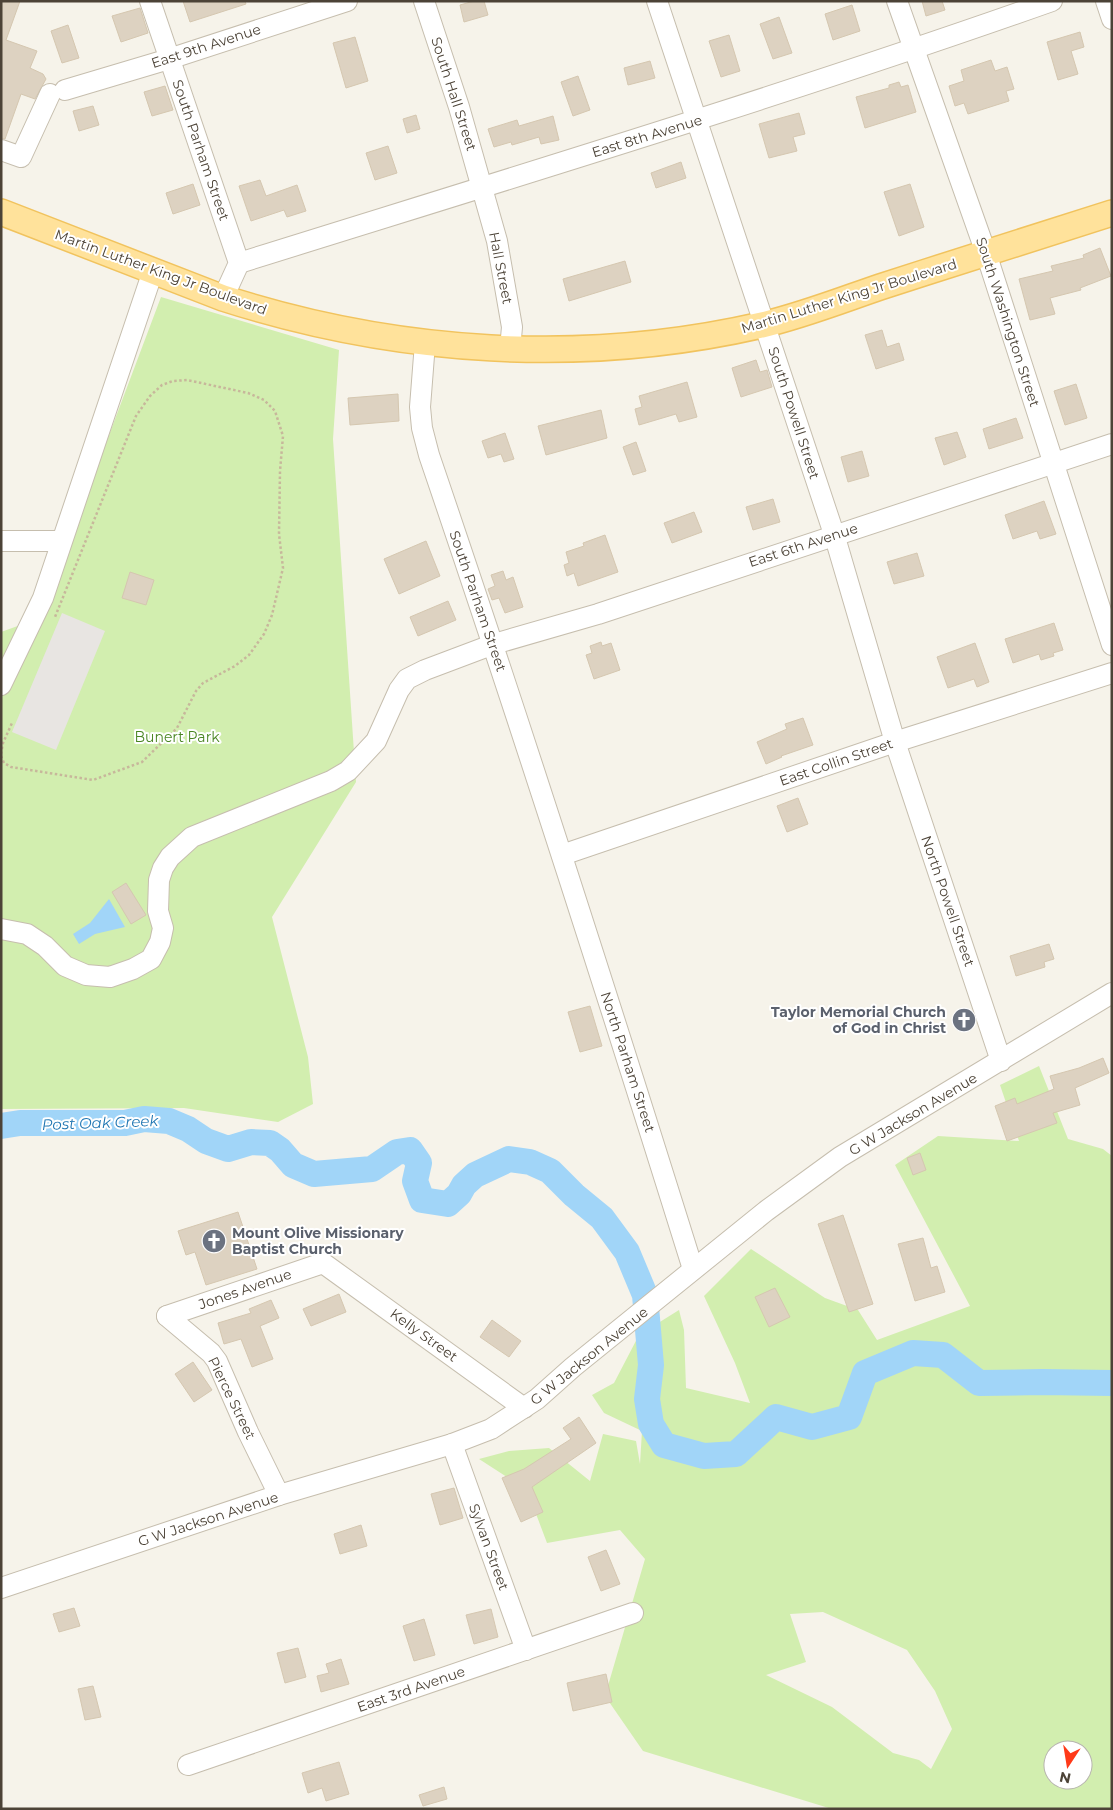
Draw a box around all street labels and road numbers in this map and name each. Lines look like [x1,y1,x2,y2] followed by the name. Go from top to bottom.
[149,20,263,72] street label: East 9th Avenue
[427,35,481,154] street label: South Hall Street
[168,77,234,223] street label: South Parham Street
[590,111,704,161] street label: East 8th Avenue
[52,225,270,319] street label: Martin Luther King Jr Boulevard
[485,230,517,306] street label: Hall Street
[972,235,1044,409] street label: South Washington Street
[739,255,959,337] street label: Martin Luther King Jr Boulevard
[764,345,824,482] street label: South Powell Street
[746,519,860,571] street label: East 6th Avenue
[445,528,511,674] street label: South Parham Street
[777,734,895,790] street label: East Collin Street
[917,833,979,969] street label: North Powell Street
[597,989,659,1135] street label: North Parham Street
[846,1069,980,1159] street label: G W Jackson Avenue
[195,1265,294,1314] street label: Jones Avenue
[526,1303,652,1409] street label: G W Jackson Avenue
[387,1304,462,1366] street label: Kelly Street
[204,1354,260,1443] street label: Pierce Street
[136,1488,280,1550] street label: G W Jackson Avenue
[465,1501,513,1593] street label: Sylvan Street
[355,1662,467,1716] street label: East 3rd Avenue

